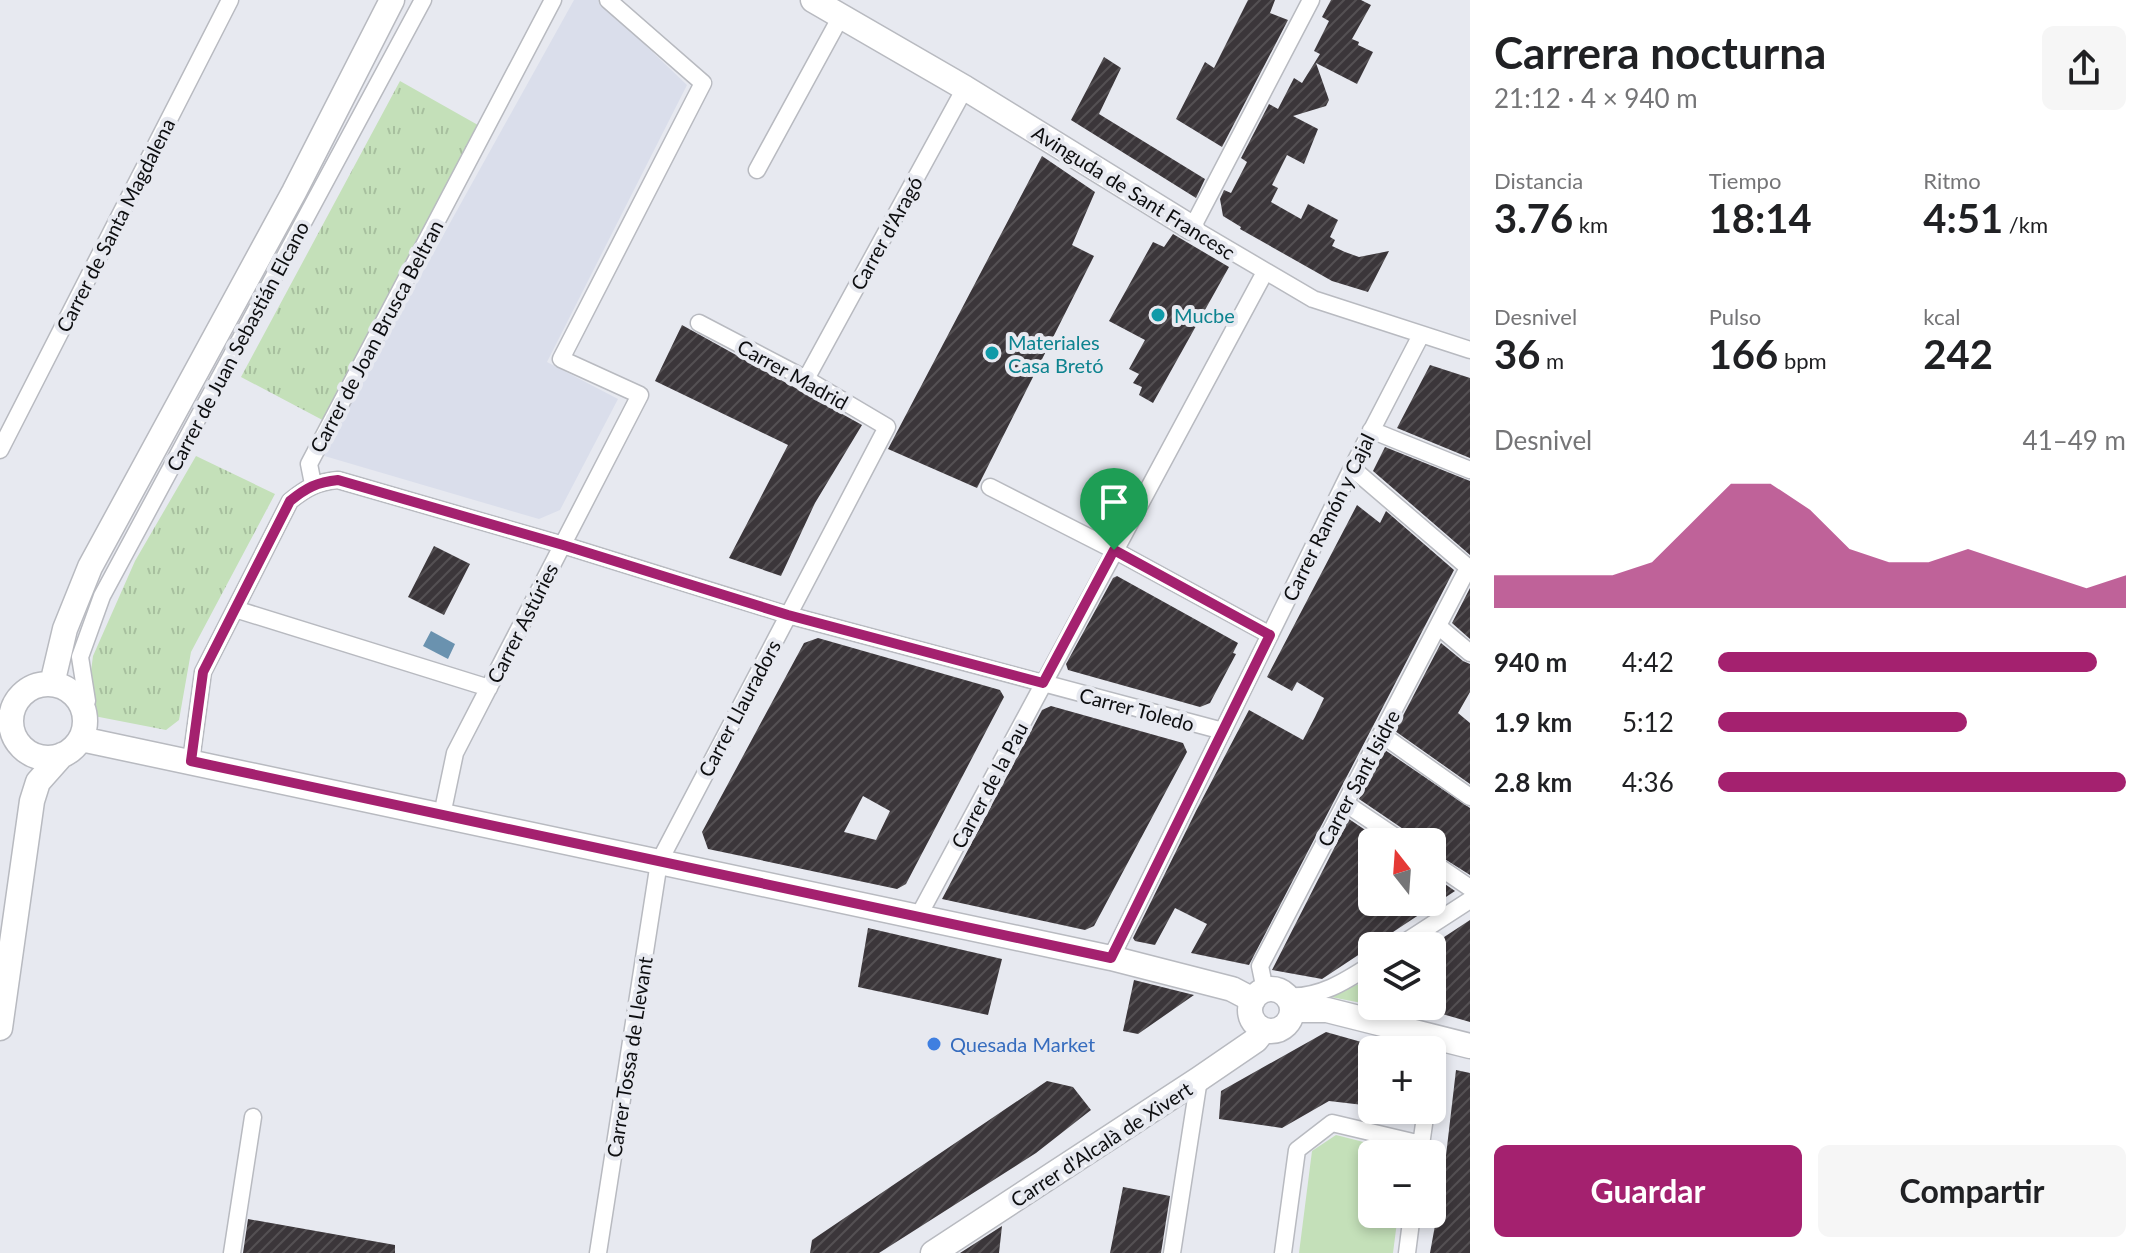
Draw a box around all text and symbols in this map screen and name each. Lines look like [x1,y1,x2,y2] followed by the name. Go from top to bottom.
[1494,26,1826,78] text: Carrera nocturna
[2042,26,2126,110] button: share
[1494,82,1698,114] text: 21:12 · 4 × 940 m
[51,114,179,336] street label: Carrer de Santa Magdalena
[1028,120,1240,265] street label: Avinguda de Sant Francesc
[1494,167,1583,194] text: Distancia
[1709,167,1781,194] text: Tiempo
[1923,167,1981,194] text: Ritmo
[845,172,927,294] street label: Carrer d'Aragó
[1494,194,1573,242] text: 3.76
[1709,194,1812,242] text: 18:14
[1923,194,2003,242] text: 4:51
[1573,211,1608,238] text: km
[2003,211,2048,238] text: /km
[304,216,448,456] street label: Carrer de Joan Brusca Beltran
[161,217,313,475] street label: Carrer de Juan Sebastián Elcano
[1174,303,1235,327] place label: Mucbe
[1494,303,1577,330] text: Desnivel
[1709,303,1761,330] text: Pulso
[1923,303,1961,330] text: kcal
[1149,306,1167,324] marker: Mucbe
[1008,330,1104,377] place label: Materiales Casa Bretó
[1494,330,1540,378] text: 36
[1709,330,1778,378] text: 166
[1923,330,1993,378] text: 242
[734,334,852,414] street label: Carrer Madrid
[983,344,1001,362] marker: Materiales Casa Bretó
[1540,347,1564,374] text: m
[1778,347,1827,374] text: bpm
[1494,424,1592,456] text: Desnivel
[2023,424,2126,456] text: 41–49 m
[1277,429,1379,605] street label: Carrer Ramón y Cajal
[1080,468,1148,550] pin
[1092,480,1136,524] icon: arrive
[482,559,562,687] street label: Carrer Astúries
[693,635,785,781] street label: Carrer Llauradors
[1494,646,1567,678] text: 940 m
[1622,646,1674,678] text: 4:42
[1077,682,1197,736] street label: Carrer Toledo
[1312,706,1404,850] street label: Carrer Sant Isidre
[1494,706,1572,738] text: 1.9 km
[1622,706,1674,738] text: 5:12
[946,718,1032,852] street label: Carrer de la Pau
[1494,766,1572,798] text: 2.8 km
[1622,766,1674,798] text: 4:36
[1358,828,1446,916] north arrow
[1358,828,1446,1228] map controls
[1358,932,1446,1020] button: layers
[601,955,657,1159] street label: Carrer Tossa de Llevant
[950,1032,1095,1056] place label: Quesada Market
[925,1035,943,1053] marker: Quesada Market
[1358,1036,1446,1124] button: +
[1006,1076,1196,1212] street label: Carrer d'Alcalà de Xivert
[1358,1140,1446,1228] button: −
[1494,1145,1802,1237] button: Guardar
[1818,1145,2126,1237] button: Compartir

